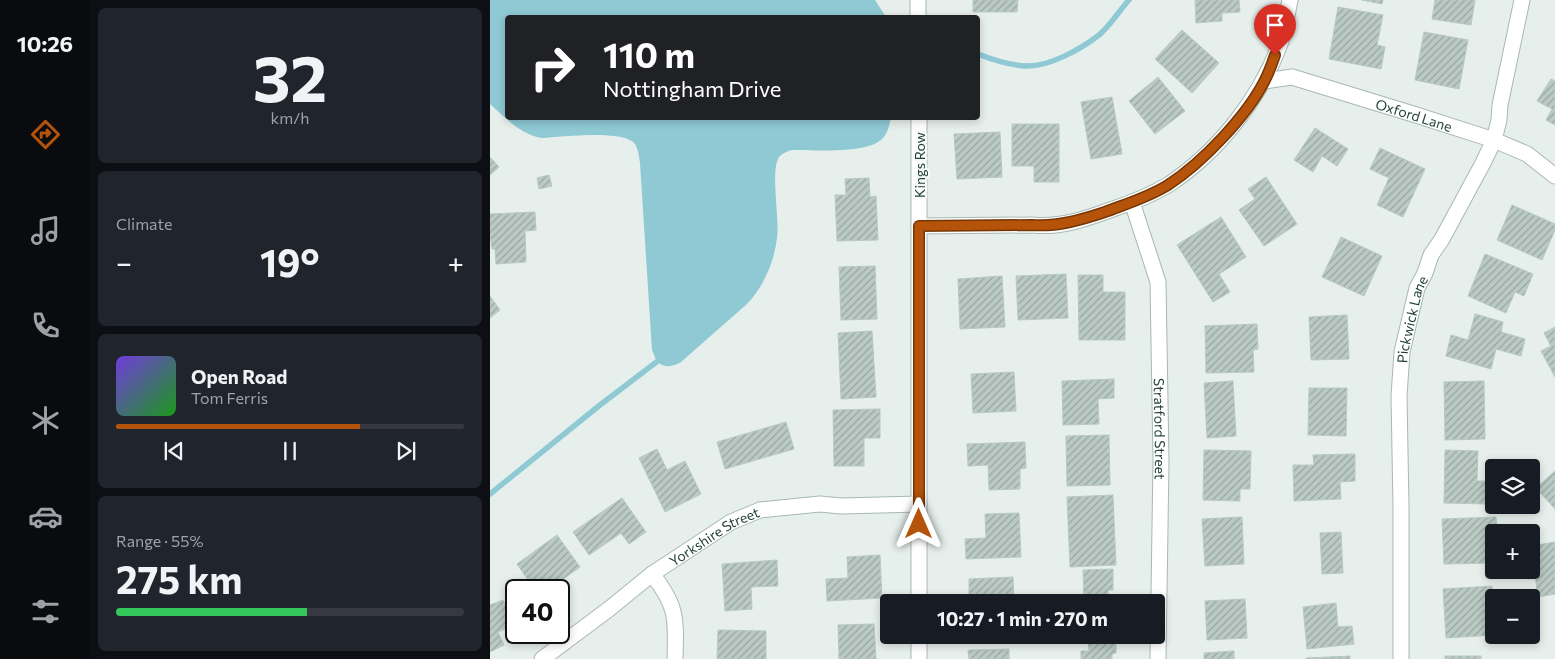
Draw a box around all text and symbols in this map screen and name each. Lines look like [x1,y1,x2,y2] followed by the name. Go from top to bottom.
[1254,4,1296,55] pin
[1261,11,1289,39] icon: arrive
[17,30,73,57] text: 10:26
[603,32,695,75] text: 110 m
[520,35,585,100] icon: right
[253,36,327,115] text: 32
[603,75,781,102] text: Nottingham Drive
[1374,95,1454,135] street label: Oxford Lane
[271,108,309,127] text: km/h
[28,117,63,152] icon: directions
[911,132,928,198] street label: Kings Row
[28,213,63,248] icon: music
[116,214,172,233] text: Climate
[260,238,320,285] text: 19°
[116,245,132,279] text: −
[448,245,464,279] text: +
[1393,273,1431,364] street label: Pickwick Lane
[28,308,63,343] icon: phone
[191,365,287,388] text: Open Road
[1151,378,1170,480] street label: Stratford Street
[191,388,268,407] text: Tom Ferris
[28,403,63,438] icon: climate
[160,437,188,465] icon: previous
[276,437,304,465] icon: pause
[392,437,420,465] icon: next
[1485,459,1540,644] map controls
[1485,459,1540,514] button: layers
[892,497,944,549] position arrow
[28,499,63,534] icon: car
[665,503,762,569] street label: Yorkshire Street
[1485,524,1540,579] button: +
[116,531,204,550] text: Range · 55%
[116,555,242,602] text: 275 km
[505,579,570,644] speed limit sign: 40
[1485,589,1540,644] button: −
[28,594,63,629] icon: filters
[937,607,1108,630] text: 10:27 · 1 min · 270 m

